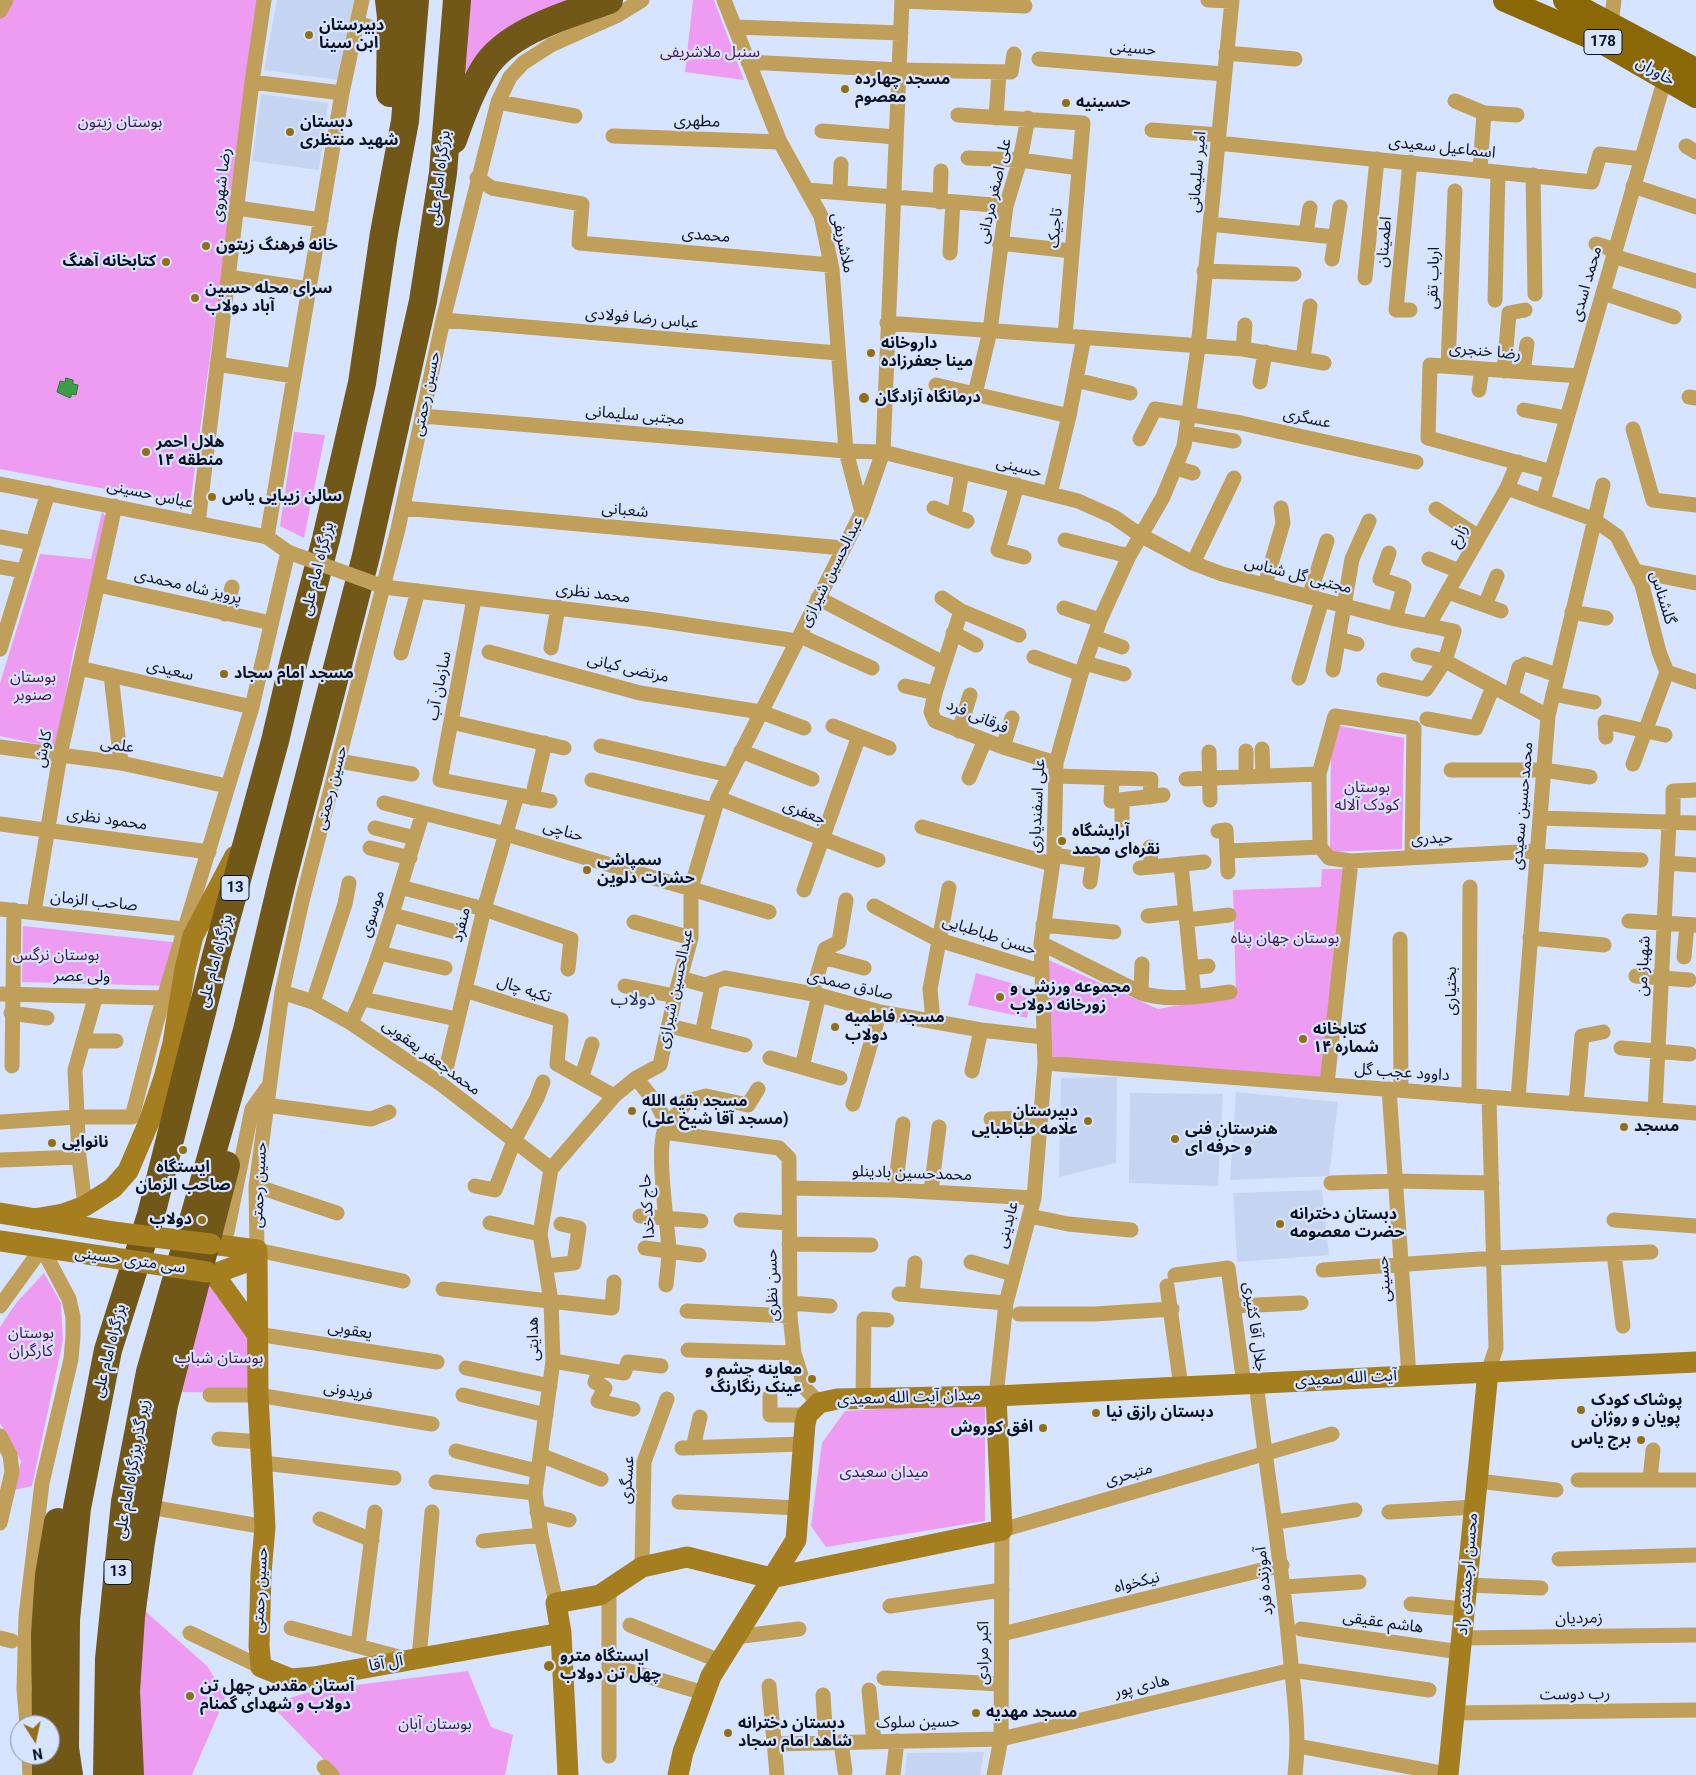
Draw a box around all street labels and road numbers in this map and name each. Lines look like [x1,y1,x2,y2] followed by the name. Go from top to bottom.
[1584,30,1622,54] road number: 178
[1109,37,1157,61] street label: حسینی
[1632,53,1678,91] street label: خاوران
[673,112,721,132] street label: مطهری
[425,129,455,227] street label: بزرگراه امام علی
[1185,130,1211,214] street label: امیر سلیمانی
[1388,133,1496,163] street label: اسماعیل سعیدی
[974,137,1016,245] street label: علی اصغر مردانی
[208,147,236,223] street label: رضا شهروی
[1045,207,1067,249] street label: تاجیک
[826,211,858,275] street label: ملاشریفی
[1373,216,1397,268] street label: اطمینان
[681,224,731,248] street label: محمدی
[1567,244,1607,324] street label: محمد اسدی
[1423,246,1445,310] street label: ارباب تقی
[584,304,700,334] street label: عباس رضا فولادی
[1448,339,1522,365] street label: رضا خنجری
[409,350,445,438] street label: حسین رحمتی
[585,402,685,430] street label: مجتبی سلیمانی
[1281,405,1333,433] street label: عسگری
[994,453,1044,483] street label: حسینی
[105,476,195,514] street label: عباس حسینی
[601,499,649,523] street label: شعبانی
[796,513,868,631] street label: عبدالحسین شیرازی
[297,520,339,618] street label: بزرگراه امام علی
[1445,521,1473,551] street label: زارع
[1242,553,1354,599] street label: مجتبی گل شناس
[132,565,244,609] street label: پرویز شاه محمدی
[1645,569,1679,627] street label: گلشناس
[555,580,631,608] street label: محمد نظری
[424,650,456,722] street label: سازمان آب
[585,650,671,688] street label: مرتضی کیانی
[145,656,195,686] street label: سعیدی
[943,695,1011,739] street label: فرقانی فرد
[31,729,57,769] street label: کاوش
[99,734,135,758] street label: علمی
[1508,741,1538,871] street label: محمدحسین سعیدی
[312,744,352,832] street label: حسین رحمتی
[1026,758,1050,854] street label: علی اسفندیاری
[780,796,828,830] street label: جعفری
[65,805,149,835] street label: محمود نظری
[541,817,585,847] street label: حناچی
[1411,828,1453,850] street label: حیدری
[221,876,249,900] road number: 13
[49,888,139,916] street label: صاحب الزمان
[356,888,390,940] street label: موسوی
[448,906,476,944] street label: منفرد
[194,912,238,1010] street label: بزرگراه امام علی
[940,912,1038,960] street label: حسن طباطبایی
[654,927,698,1051] street label: عبدالحسین شیرازی
[1633,935,1655,997] street label: شهباز من
[1442,966,1462,1016] street label: بختیاری
[54,967,110,987] street label: ولی عصر
[805,967,895,1005] street label: صادق صمدی
[494,972,554,1008] street label: تکیه چال
[378,1016,484,1100] street label: محمدجعفر یعقوبی
[1354,1060,1450,1086] street label: داوود عجب گل
[248,1141,272,1229] street label: حسین رحمتی
[852,1162,972,1186] street label: محمدحسین بادینلو
[636,1173,660,1239] street label: حاج کدخدا
[993,1200,1023,1250] street label: عابدینی
[74,1244,186,1278] street label: سی متری حسینی
[763,1248,783,1322] street label: حسن نظری
[1374,1255,1396,1303] street label: حسینی
[1238,1281,1270,1373] street label: جلال آقا کثیری
[89,1302,131,1400] street label: بزرگراه امام علی
[524,1317,544,1361] street label: هدایتی
[326,1318,374,1344] street label: یعقوبی
[1295,1367,1397,1391] street label: آیت الله سعیدی
[322,1379,374,1405] street label: فریدونی
[837,1386,981,1410] street label: میدان آیت الله سعیدی
[111,1398,155,1540] street label: زیر گذر بزرگراه امام علی
[617,1455,639,1505] street label: عسگری
[1103,1459,1155,1491] street label: متبحری
[1453,1512,1483,1636] street label: محسن ارجمندی راد
[249,1546,273,1634] street label: حسین رحمتی
[1252,1546,1278,1616] street label: آموزنده فرد
[104,1560,132,1584] road number: 13
[1112,1568,1162,1598] street label: نیکخواه
[1342,1608,1424,1638] street label: هاشم عقیقی
[1555,1609,1603,1629] street label: زمردیان
[974,1621,994,1685] street label: اکبر مرادی
[367,1652,405,1676] street label: آل آقا
[1113,1671,1171,1703] street label: هادی پور
[1540,1685,1610,1705] street label: رب دوست
[876,1713,960,1733] street label: حسین سلوک

